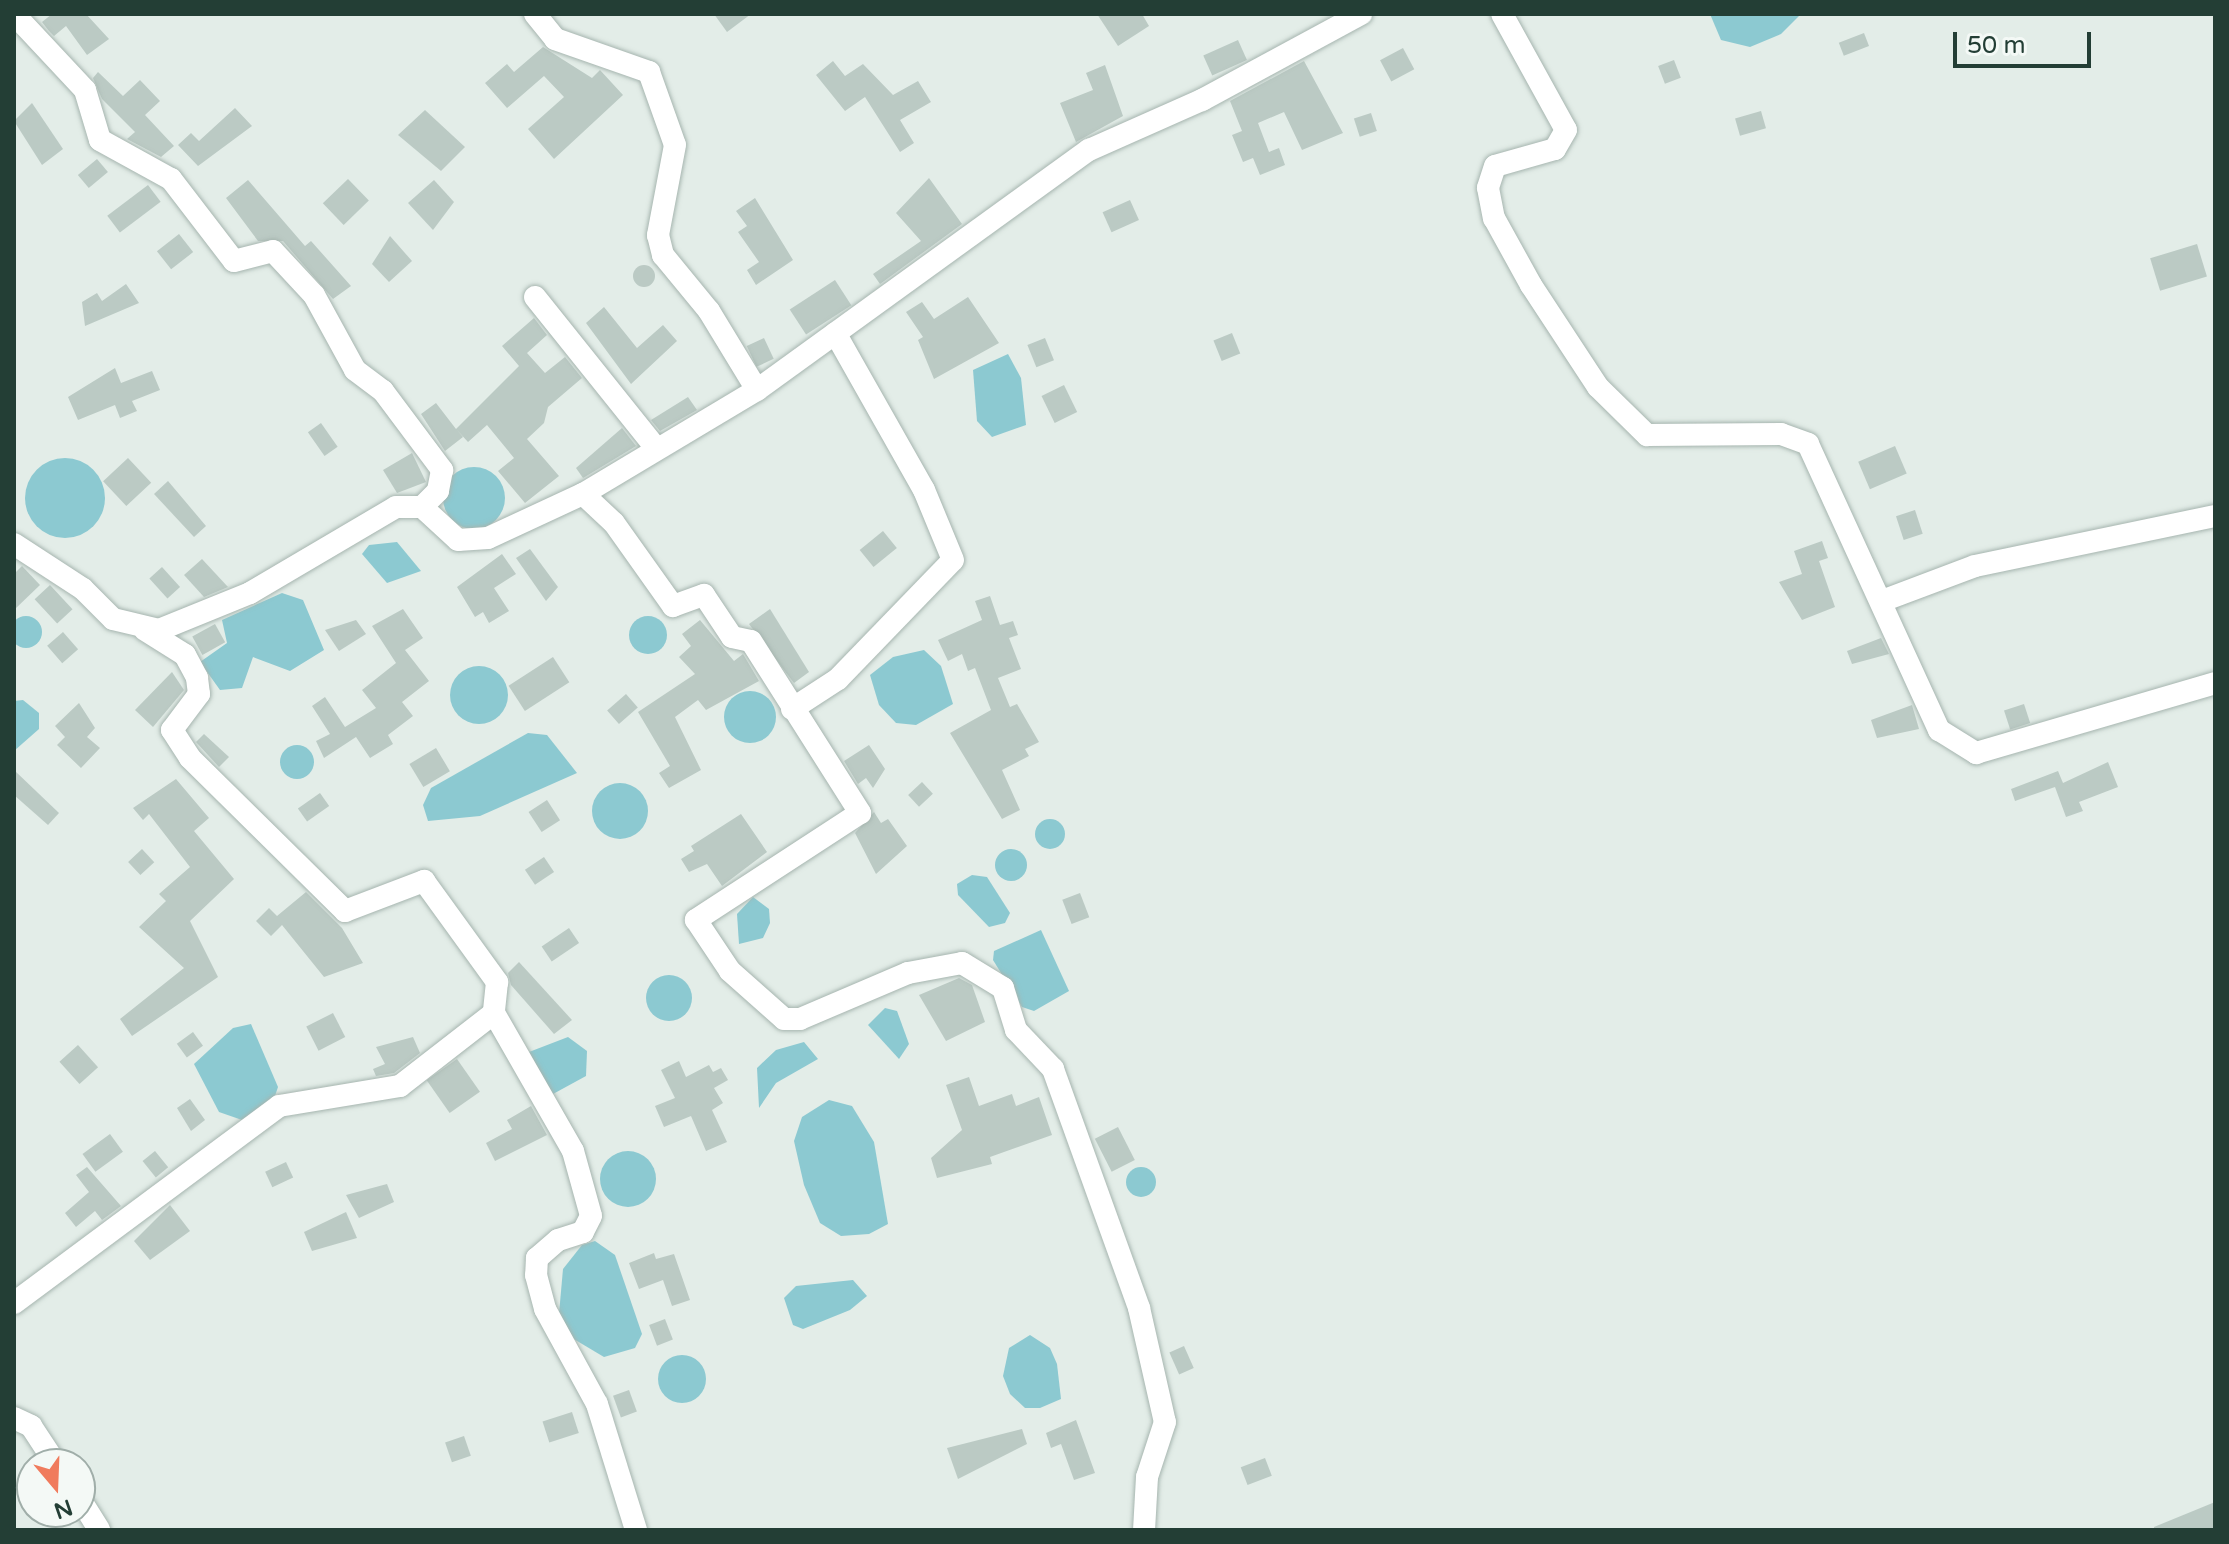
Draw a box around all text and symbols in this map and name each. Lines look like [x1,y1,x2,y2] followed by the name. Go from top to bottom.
[1957,16,2095,66] scale bar
[1967,31,2025,60] text: 50 m
[16,1448,96,1528] north arrow
[51,1494,76,1524] text: N

